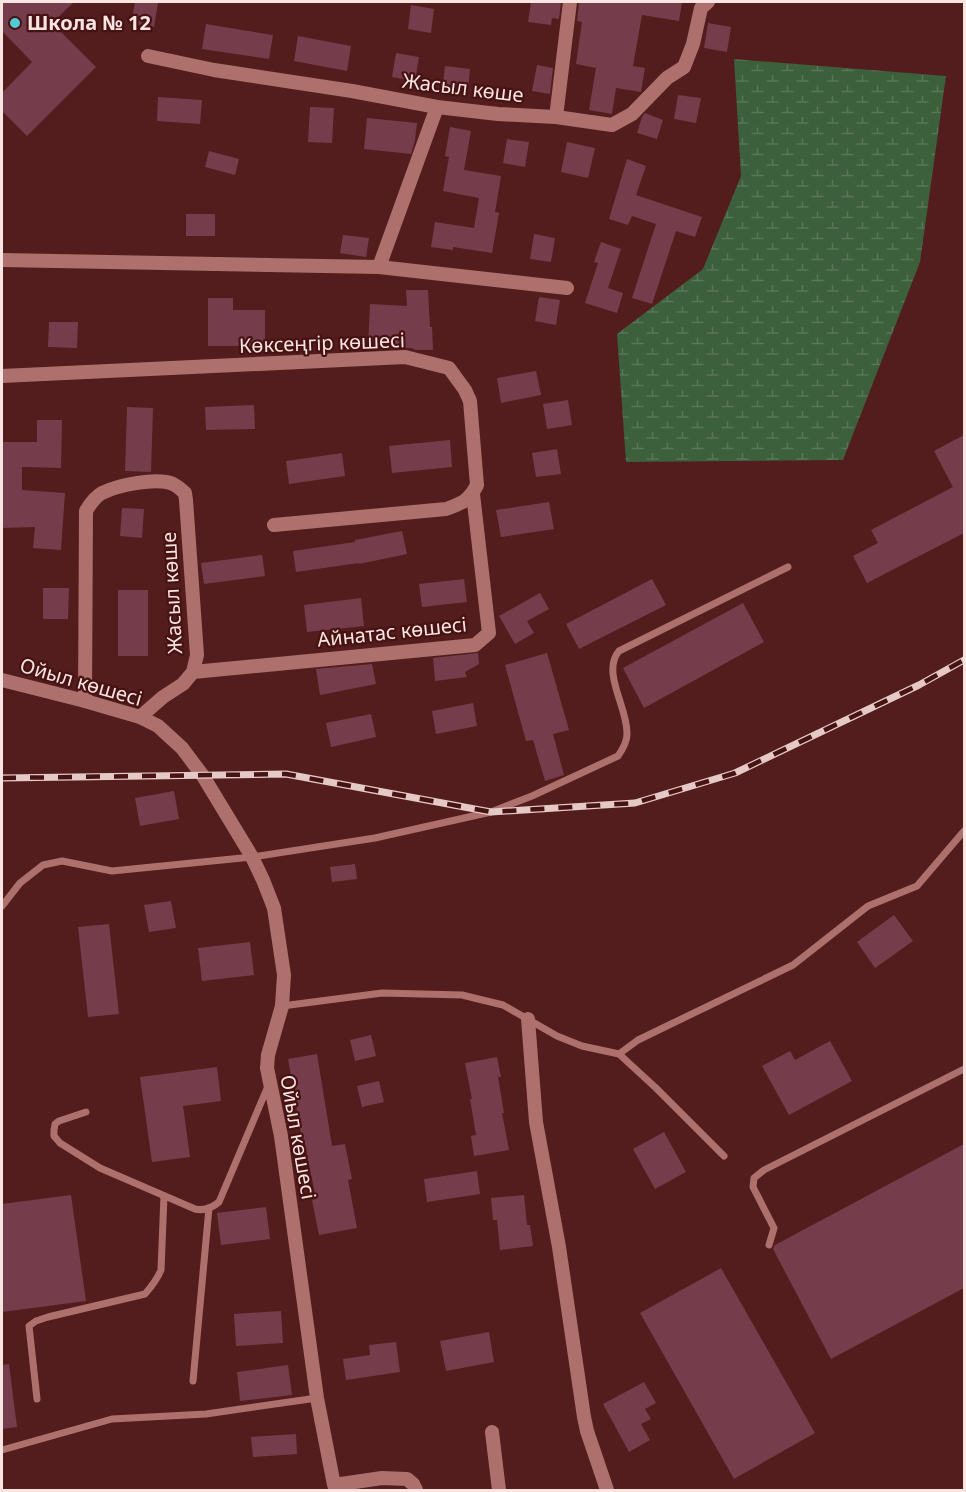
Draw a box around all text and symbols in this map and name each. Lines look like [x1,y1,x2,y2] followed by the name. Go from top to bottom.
[27,9,151,36] place label: Школа № 12
[8,16,22,30] marker: Школа № 12
[401,67,525,108] street label: Жасыл көше
[239,326,405,359] street label: Көксеңгір көшесі
[155,531,188,655] street label: Жасыл көше
[316,610,468,653] street label: Айнатас көшесі
[17,651,145,712] street label: Ойыл көшесі
[274,1073,323,1201] street label: Ойыл көшесі

